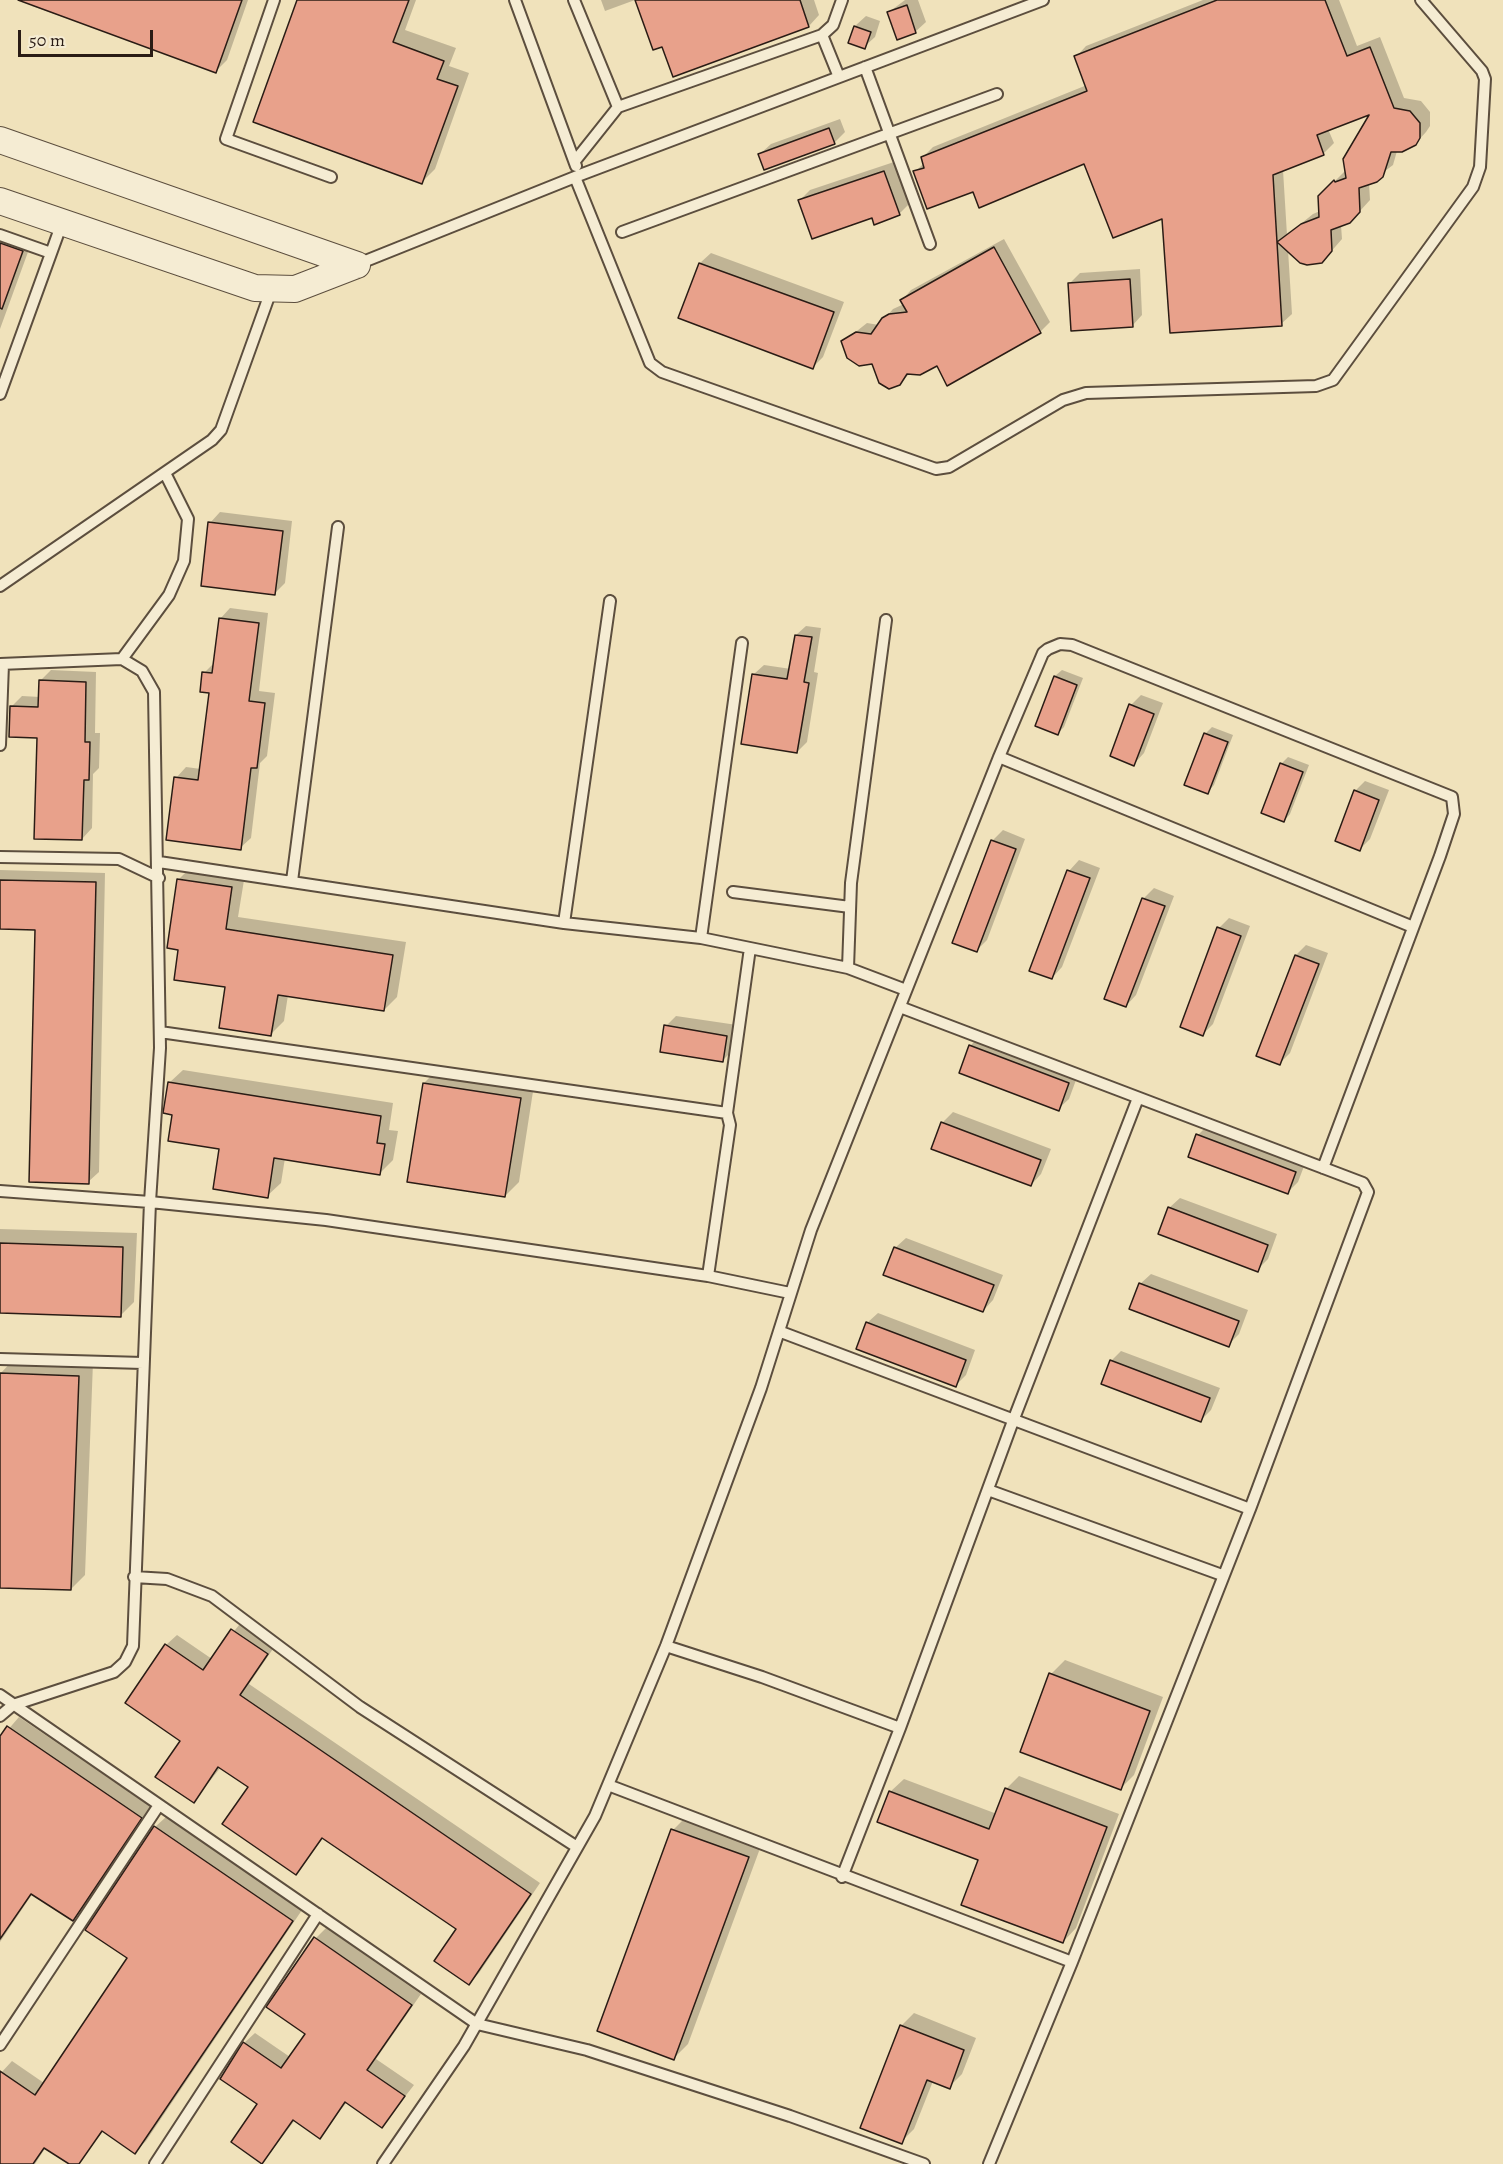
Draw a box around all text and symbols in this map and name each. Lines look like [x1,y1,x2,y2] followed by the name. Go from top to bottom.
[21,18,156,56] scale bar
[29,28,65,52] text: 50 m

